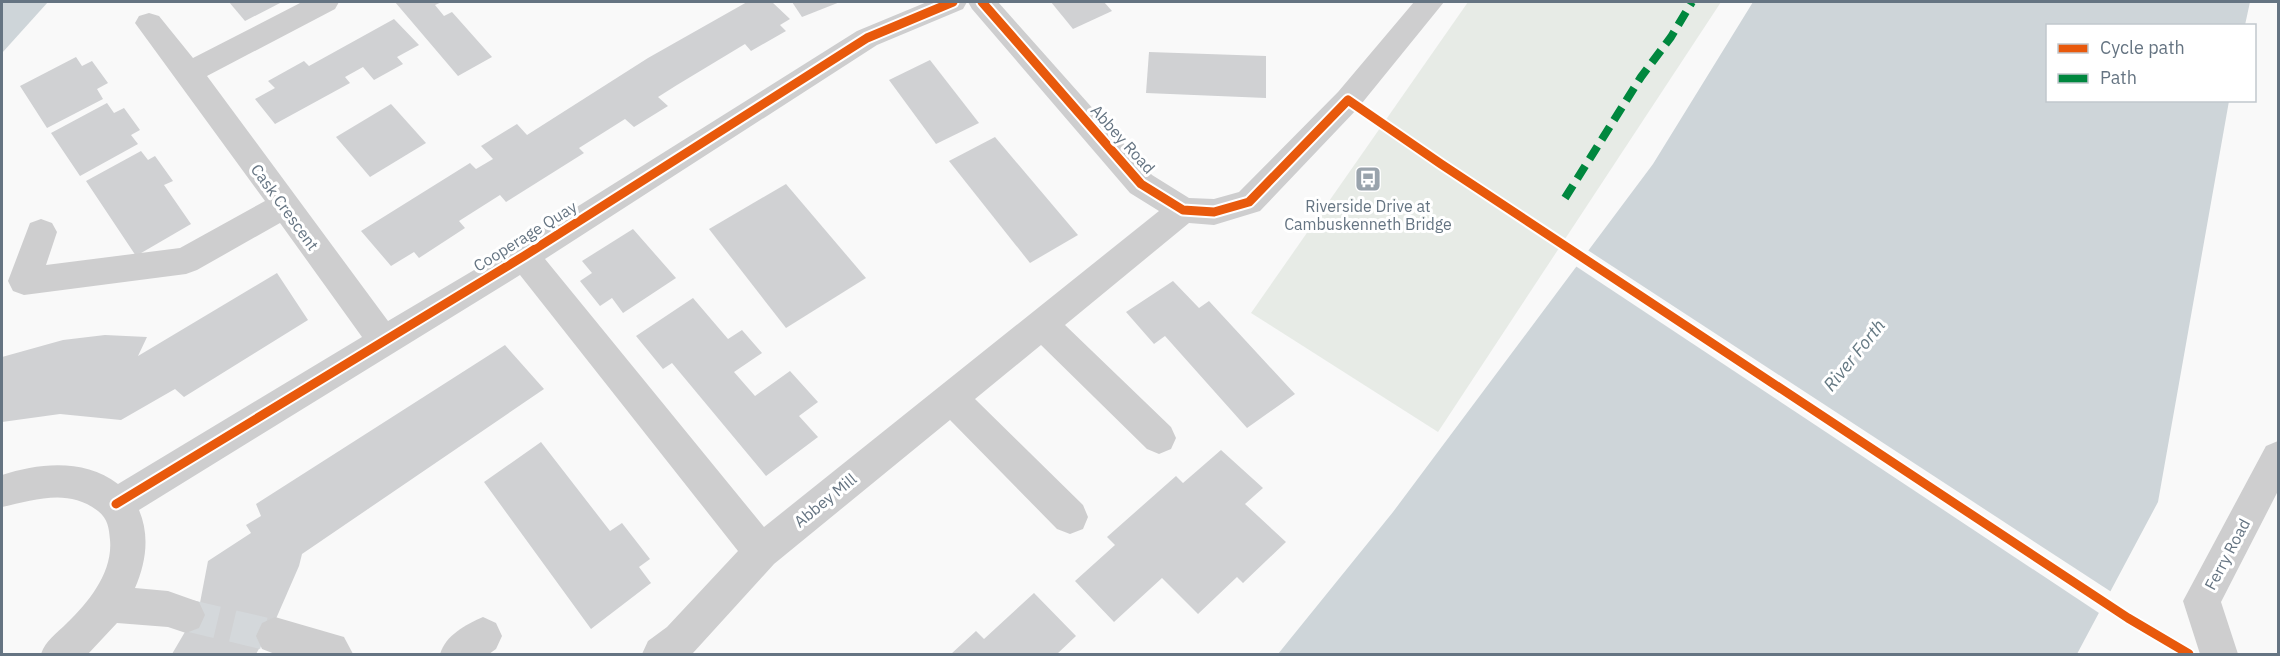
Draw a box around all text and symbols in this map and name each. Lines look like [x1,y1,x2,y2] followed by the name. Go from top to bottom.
[2046,24,2256,102] legend
[2100,36,2185,59] text: Cycle path
[2100,66,2137,89] text: Path
[1087,100,1159,178] street label: Abbey Road
[247,160,323,254] street label: Cask Crescent
[1353,164,1383,194] bus stop icon: Riverside Drive at Cambuskenneth Bridge
[470,196,580,276] street label: Cooperage Quay
[1284,196,1452,234] place label: Riverside Drive at Cambuskenneth Bridge
[1818,314,1890,396] water label: River Forth
[790,469,860,531] street label: Abbey Mill
[2200,515,2254,593] street label: Ferry Road

